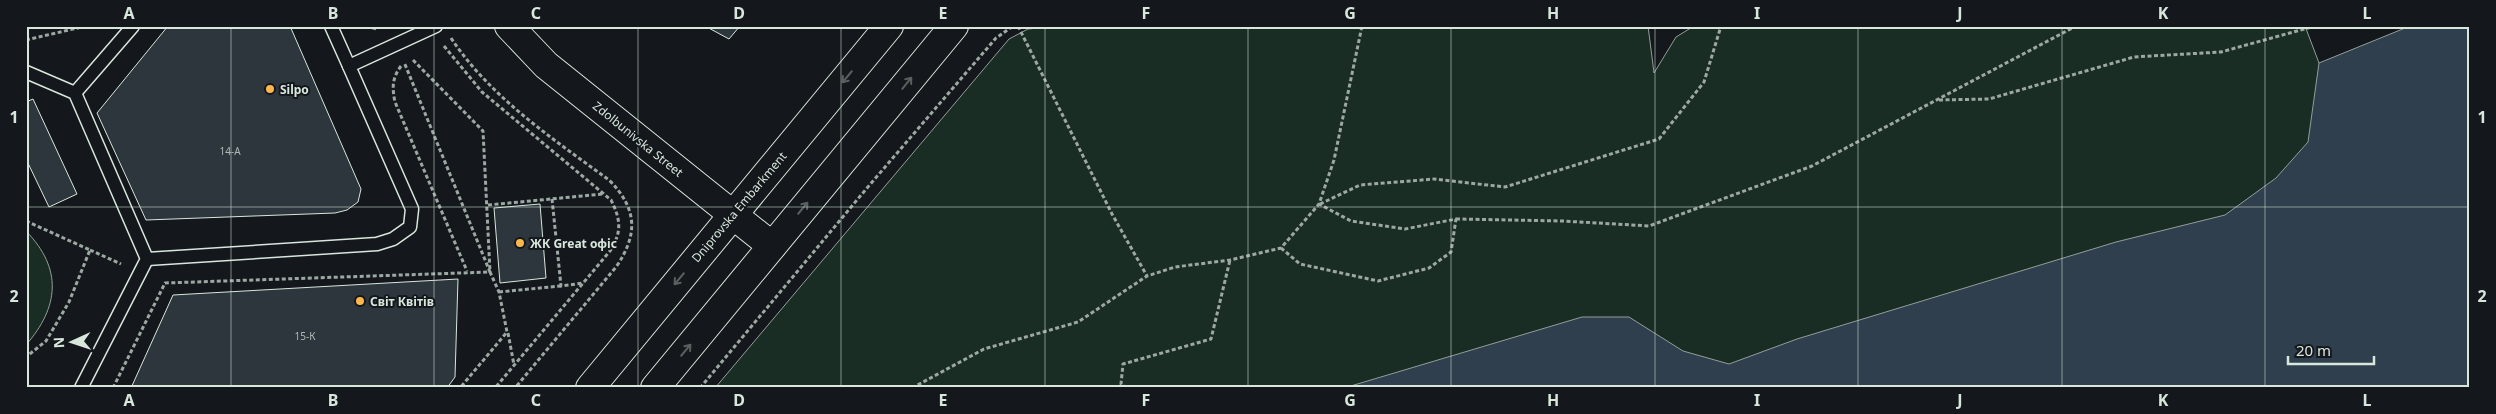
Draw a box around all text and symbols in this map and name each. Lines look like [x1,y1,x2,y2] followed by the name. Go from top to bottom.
[123,2,135,24] text: A
[328,2,338,24] text: B
[531,2,541,24] text: C
[733,2,745,24] text: D
[939,2,948,24] text: E
[1142,2,1150,24] text: F
[1344,2,1356,24] text: G
[1547,2,1559,24] text: H
[1754,2,1760,24] text: I
[1955,2,1963,24] text: J
[2158,2,2169,24] text: K
[2363,2,2372,24] text: L
[841,71,852,84] one-way arrow
[901,77,912,90] one-way arrow
[280,81,309,98] place label: Silpo
[264,83,276,95] marker: Silpo
[589,97,687,181] street label: Zdolbunivska Street
[9,106,19,128] text: 1
[2477,106,2487,128] text: 1
[219,144,241,158] house number: 14-А
[688,148,791,266] street label: Dniprovska Embarkment
[798,202,809,215] one-way arrow
[530,235,617,252] place label: ЖК Great офіс
[514,237,526,249] marker: ЖК Great офіс
[674,273,685,286] one-way arrow
[9,285,19,307] text: 2
[2477,285,2487,307] text: 2
[370,293,434,310] place label: Світ Квітів
[354,295,366,307] marker: Світ Квітів
[48,316,98,366] north arrow
[295,329,316,343] house number: 15-К
[2288,334,2375,366] scale bar
[49,337,68,349] text: N
[2296,340,2331,360] text: 20 m
[680,344,692,357] one-way arrow
[123,389,135,411] text: A
[328,389,338,411] text: B
[531,389,541,411] text: C
[733,389,745,411] text: D
[939,389,948,411] text: E
[1142,389,1150,411] text: F
[1344,389,1356,411] text: G
[1547,389,1559,411] text: H
[1754,389,1760,411] text: I
[1955,389,1963,411] text: J
[2158,389,2169,411] text: K
[2363,389,2372,411] text: L

